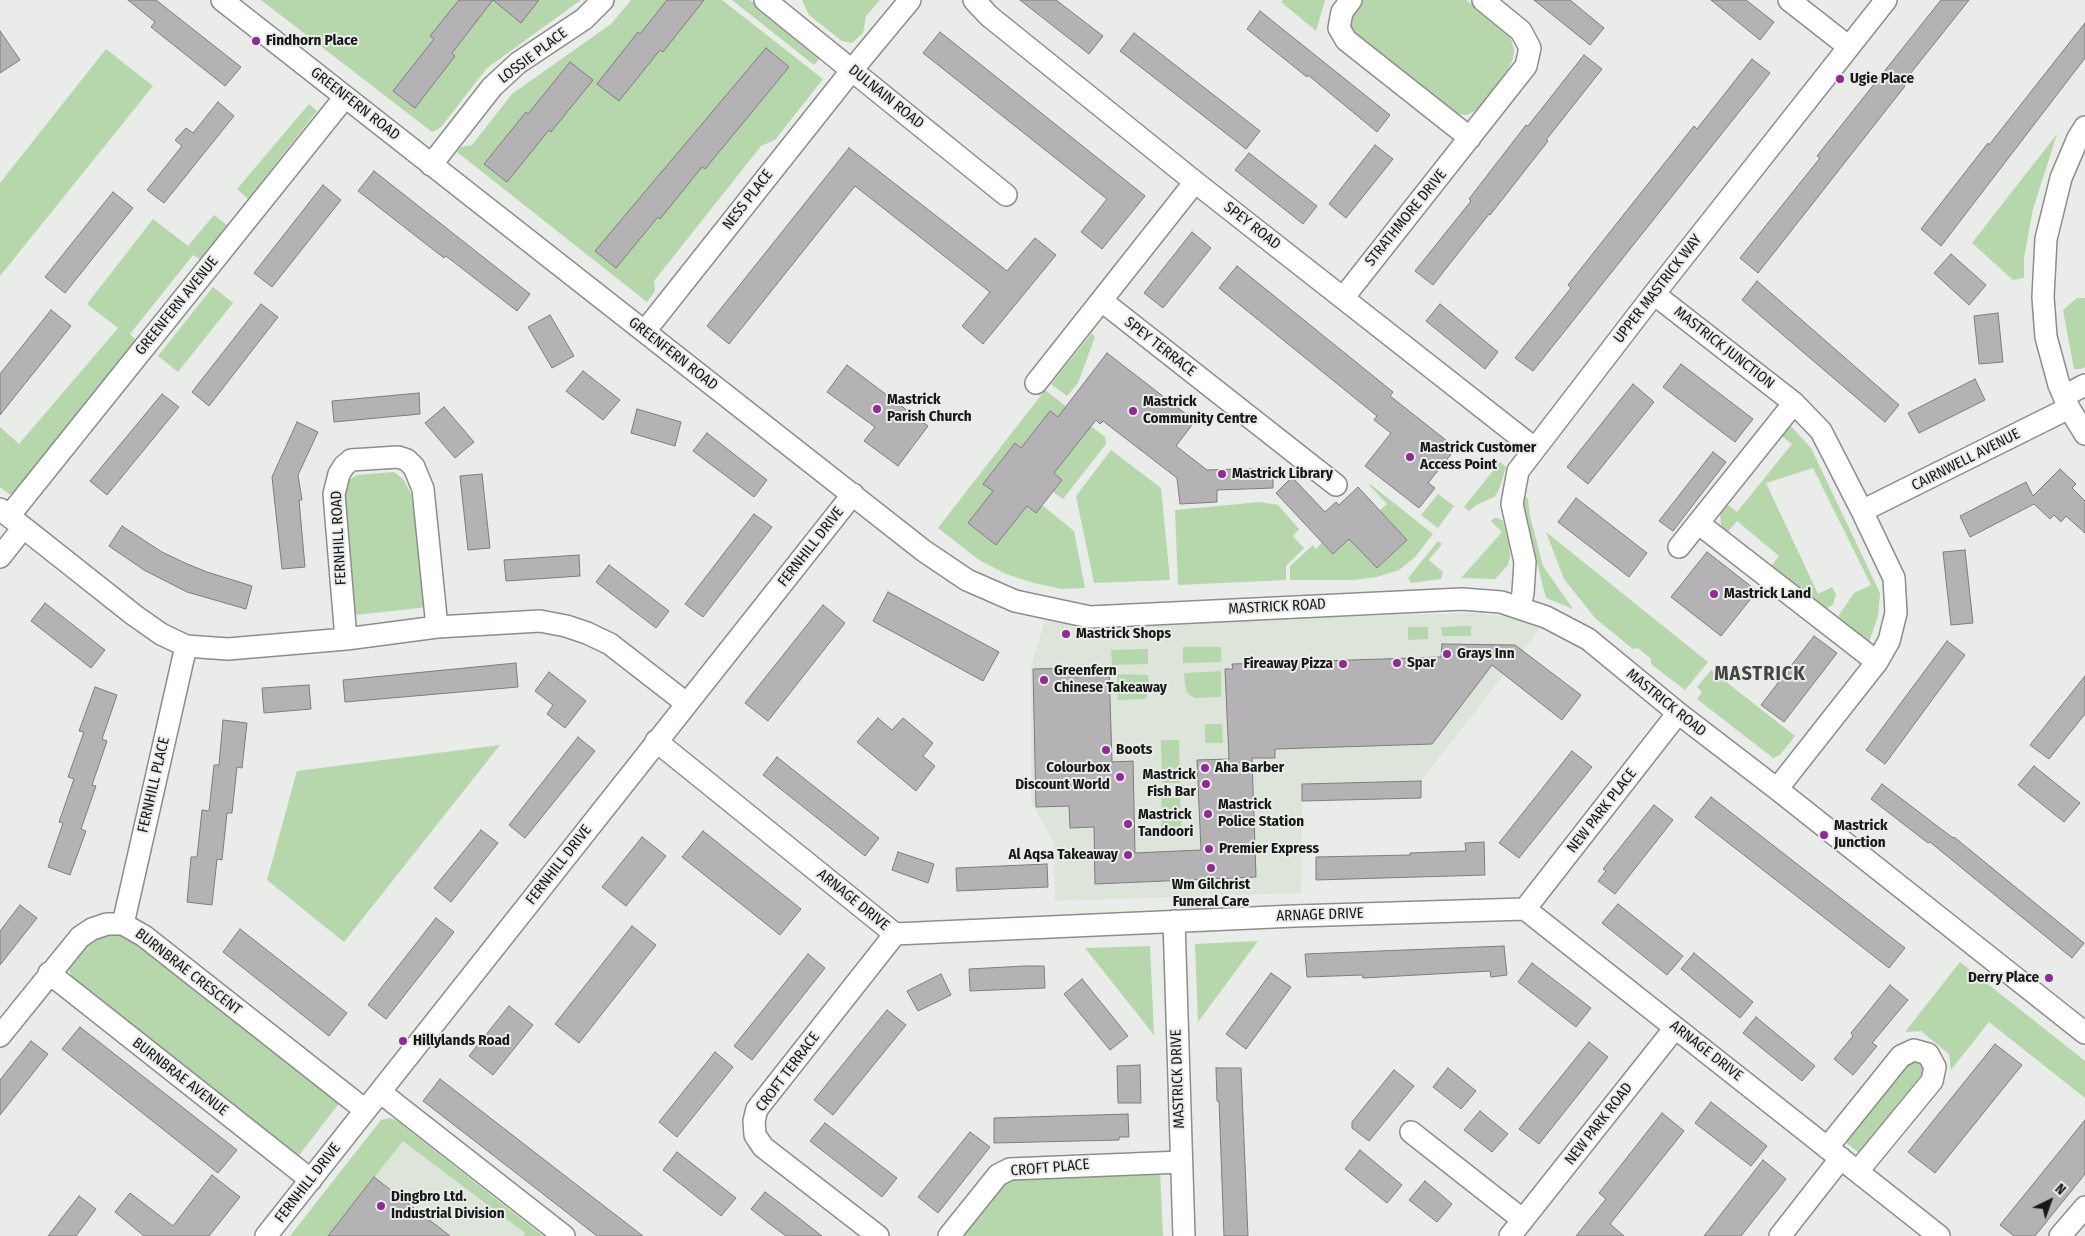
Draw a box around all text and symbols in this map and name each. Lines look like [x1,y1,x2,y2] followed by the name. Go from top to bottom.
[495,24,571,88] street label: LOSSIE PLACE
[266,32,358,50] place label: Findhorn Place
[250,35,262,47] marker: Findhorn Place
[845,61,927,133] street label: DULNAIN ROAD
[307,64,403,144] street label: GREENFERN ROAD
[1850,70,1914,88] place label: Ugie Place
[1834,73,1846,85] marker: Ugie Place
[719,166,777,234] street label: NESS PLACE
[1361,166,1451,270] street label: STRATHMORE DRIVE
[1220,198,1284,254] street label: SPEY ROAD
[1610,231,1706,347] street label: UPPER MASTRICK WAY
[132,253,222,359] street label: GREENFERN AVENUE
[1670,303,1778,393] street label: MASTRICK JUNCTION
[1121,313,1199,381] street label: SPEY TERRACE
[625,314,721,394] street label: GREENFERN ROAD
[887,391,972,426] place label: Mastrick Parish Church
[1143,393,1257,428] place label: Mastrick Community Centre
[871,403,883,415] marker: Mastrick Parish Church
[1127,405,1139,417] marker: Mastrick Community Centre
[1909,425,2023,495] street label: CAIRNWELL AVENUE
[1420,439,1536,474] place label: Mastrick Customer Access Point
[1404,451,1416,463] marker: Mastrick Customer Access Point
[1232,465,1333,483] place label: Mastrick Library
[1216,468,1228,480] marker: Mastrick Library
[328,490,350,586] street label: FERNHILL ROAD
[774,504,848,590] street label: FERNHILL DRIVE
[1724,585,1811,603] place label: Mastrick Land
[1708,588,1720,600] marker: Mastrick Land
[1228,595,1326,619] street label: MASTRICK ROAD
[1076,625,1171,643] place label: Mastrick Shops
[1060,628,1072,640] marker: Mastrick Shops
[1457,645,1515,663] place label: Grays Inn
[1441,648,1453,660] marker: Grays Inn
[1407,654,1436,672] place label: Spar
[1243,655,1333,673] place label: Fireaway Pizza
[1391,657,1403,669] marker: Spar
[1337,658,1349,670] marker: Fireaway Pizza
[1054,662,1167,697] place label: Greenfern Chinese Takeaway
[1713,662,1807,686] district label: MASTRICK
[1622,665,1710,741] street label: MASTRICK ROAD
[1038,674,1050,686] marker: Greenfern Chinese Takeaway
[134,735,174,835] street label: FERNHILL PLACE
[1116,741,1152,759] place label: Boots
[1100,744,1112,756] marker: Boots
[1015,759,1110,794] place label: Colourbox Discount World
[1215,759,1284,777] place label: Aha Barber
[1199,762,1211,774] marker: Aha Barber
[1563,765,1641,857] street label: NEW PARK PLACE
[1142,766,1196,801] place label: Mastrick Fish Bar
[1114,771,1126,783] marker: Colourbox Discount World
[1200,778,1212,790] marker: Mastrick Fish Bar
[1218,796,1304,831] place label: Mastrick Police Station
[1138,806,1193,841] place label: Mastrick Tandoori
[1202,808,1214,820] marker: Mastrick Police Station
[1834,817,1888,852] place label: Mastrick Junction
[1122,818,1134,830] marker: Mastrick Tandoori
[522,822,596,908] street label: FERNHILL DRIVE
[1818,829,1830,841] marker: Mastrick Junction
[1219,840,1319,858] place label: Premier Express
[1203,843,1215,855] marker: Premier Express
[1008,846,1118,864] place label: Al Aqsa Takeaway
[1122,849,1134,861] marker: Al Aqsa Takeaway
[1205,862,1217,874] marker: Wm Gilchrist Funeral Care
[813,865,893,935] street label: ARNAGE DRIVE
[1172,876,1250,911] place label: Wm Gilchrist Funeral Care
[1276,904,1364,926] street label: ARNAGE DRIVE
[131,925,245,1019] street label: BURNBRAE CRESCENT
[1968,969,2039,987] place label: Derry Place
[2043,972,2055,984] marker: Derry Place
[1666,1017,1746,1085] street label: ARNAGE DRIVE
[752,1029,824,1115] street label: CROFT TERRACE
[1167,1029,1189,1129] street label: MASTRICK DRIVE
[413,1032,510,1050] place label: Hillylands Road
[129,1034,231,1120] street label: BURNBRAE AVENUE
[397,1035,409,1047] marker: Hillylands Road
[1561,1079,1637,1169] street label: NEW PARK ROAD
[271,1140,345,1226] street label: FERNHILL DRIVE
[1010,1156,1090,1180] street label: CROFT PLACE
[2025,1176,2075,1226] north arrow
[2052,1180,2069,1199] text: N
[391,1188,505,1223] place label: Dingbro Ltd. Industrial Division
[375,1200,387,1212] marker: Dingbro Ltd. Industrial Division

